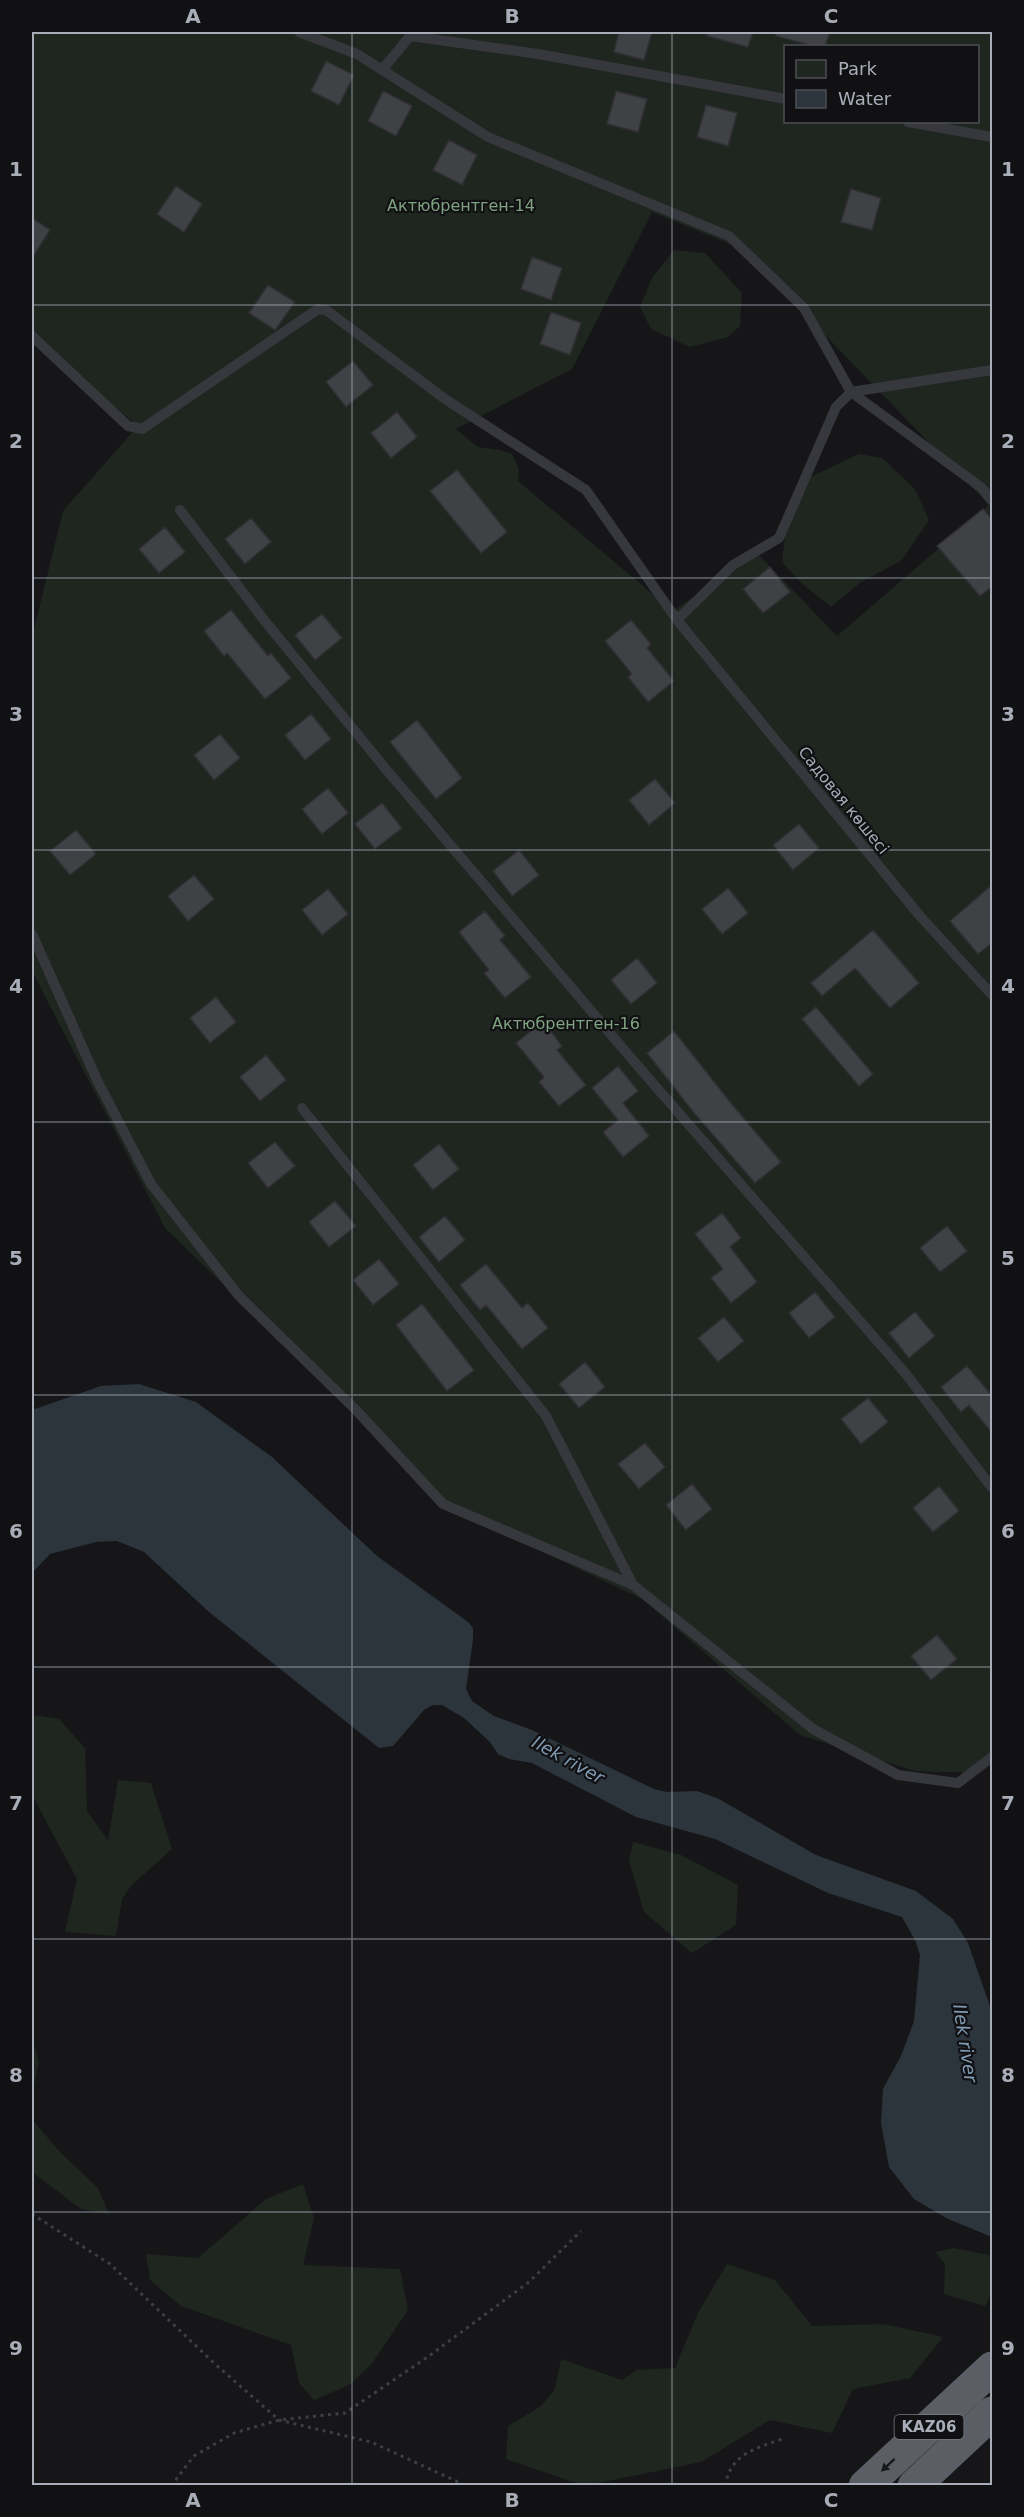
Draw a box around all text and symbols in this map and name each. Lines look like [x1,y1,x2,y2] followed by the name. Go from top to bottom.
[185,4,201,28] text: A
[504,4,520,28] text: B
[824,4,838,28] text: C
[784,45,979,123] legend
[838,58,877,79] text: Park
[838,88,892,109] text: Water
[9,157,23,181] text: 1
[1001,157,1015,181] text: 1
[387,196,535,215] park label: Актюбрентген-14
[9,429,23,453] text: 2
[1001,429,1015,453] text: 2
[9,702,23,726] text: 3
[1001,702,1015,726] text: 3
[794,743,893,858] street label: Садовая көшесі
[9,974,23,998] text: 4
[1001,974,1015,998] text: 4
[492,1014,640,1033] park label: Актюбрентген-16
[9,1246,23,1270] text: 5
[1001,1246,1015,1270] text: 5
[9,1519,23,1543] text: 6
[1001,1519,1015,1543] text: 6
[529,1731,609,1789] water label: Ilek river
[9,1791,23,1815] text: 7
[1001,1791,1015,1815] text: 7
[949,2002,982,2085] water label: Ilek river
[9,2063,23,2087] text: 8
[1001,2063,1015,2087] text: 8
[9,2336,23,2360] text: 9
[1001,2336,1015,2360] text: 9
[894,2415,964,2439] road number: KАZ06
[881,2457,895,2471] one-way arrow
[185,2488,201,2512] text: A
[504,2488,520,2512] text: B
[824,2488,838,2512] text: C

